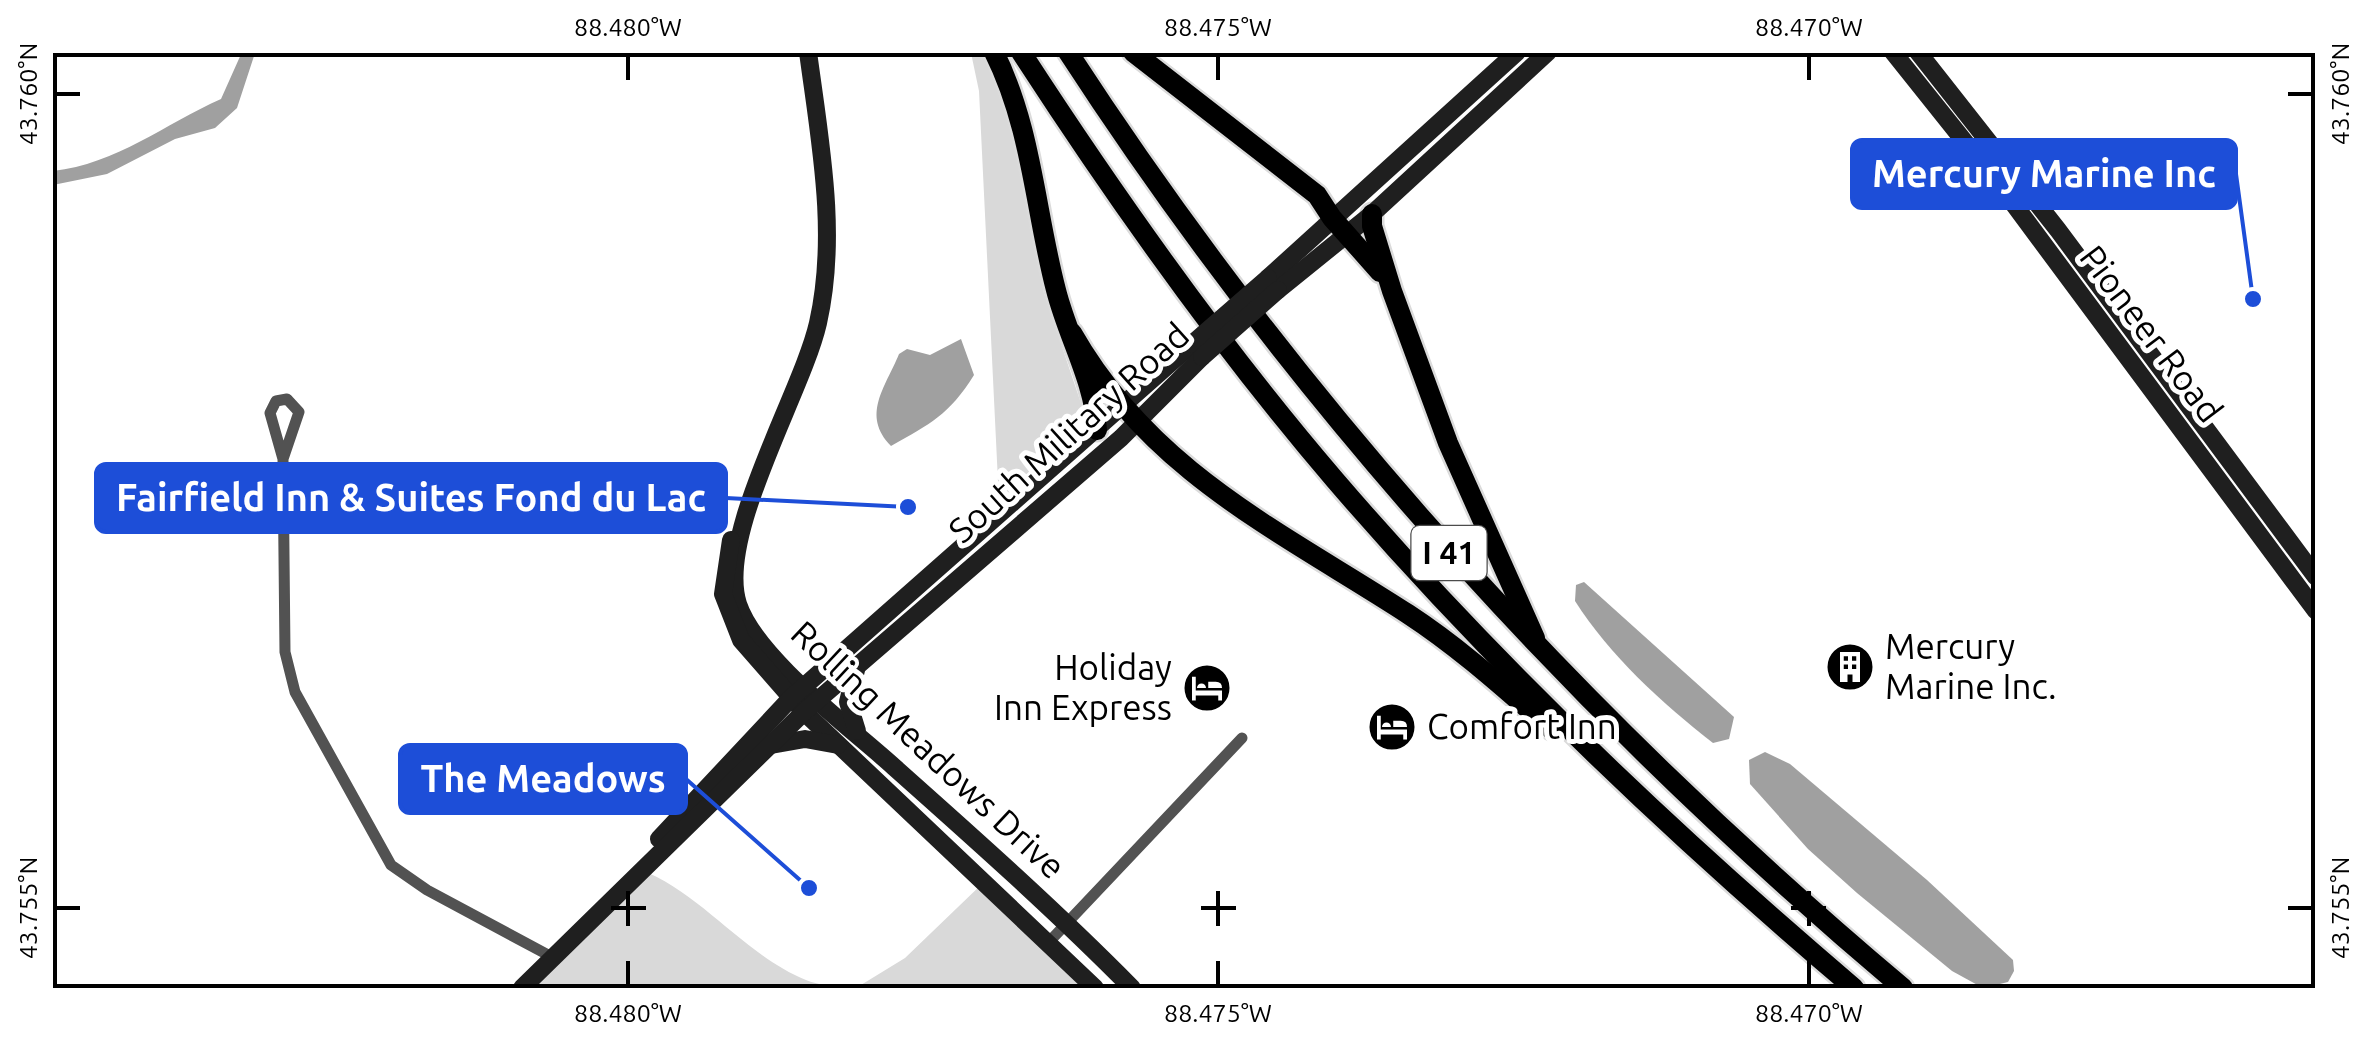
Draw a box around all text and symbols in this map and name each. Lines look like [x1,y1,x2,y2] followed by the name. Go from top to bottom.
[574,13,682,41] text: 88.480°W
[1164,13,1272,41] text: 88.475°W
[1755,13,1863,41] text: 88.470°W
[14,43,42,145] text: 43.760°N
[2326,43,2354,145] text: 43.760°N
[1852,140,2236,208] callout: Mercury Marine Inc
[1872,152,2216,194] text: Mercury Marine Inc
[2072,237,2231,429] street label: Pioneer Road
[940,314,1196,550] street label: South Military Road
[96,464,726,532] callout: Fairfield Inn & Suites Fond du Lac
[116,476,706,518] text: Fairfield Inn & Suites Fond du Lac
[1412,526,1486,580] road number: I 41
[784,612,1074,886] street label: Rolling Meadows Drive
[1885,626,2057,706] place label: Mercury Marine Inc.
[1824,641,1876,693] building icon: Mercury Marine Inc.
[994,647,1172,727] place label: Holiday Inn Express
[1181,662,1233,714] hotel icon: Holiday Inn Express
[1366,701,1418,753] hotel icon: Comfort Inn
[1427,706,1617,746] place label: Comfort Inn
[400,745,686,813] callout: The Meadows
[420,757,666,799] text: The Meadows
[14,857,42,959] text: 43.755°N
[2326,857,2354,959] text: 43.755°N
[574,999,682,1027] text: 88.480°W
[1164,999,1272,1027] text: 88.475°W
[1755,999,1863,1027] text: 88.470°W

